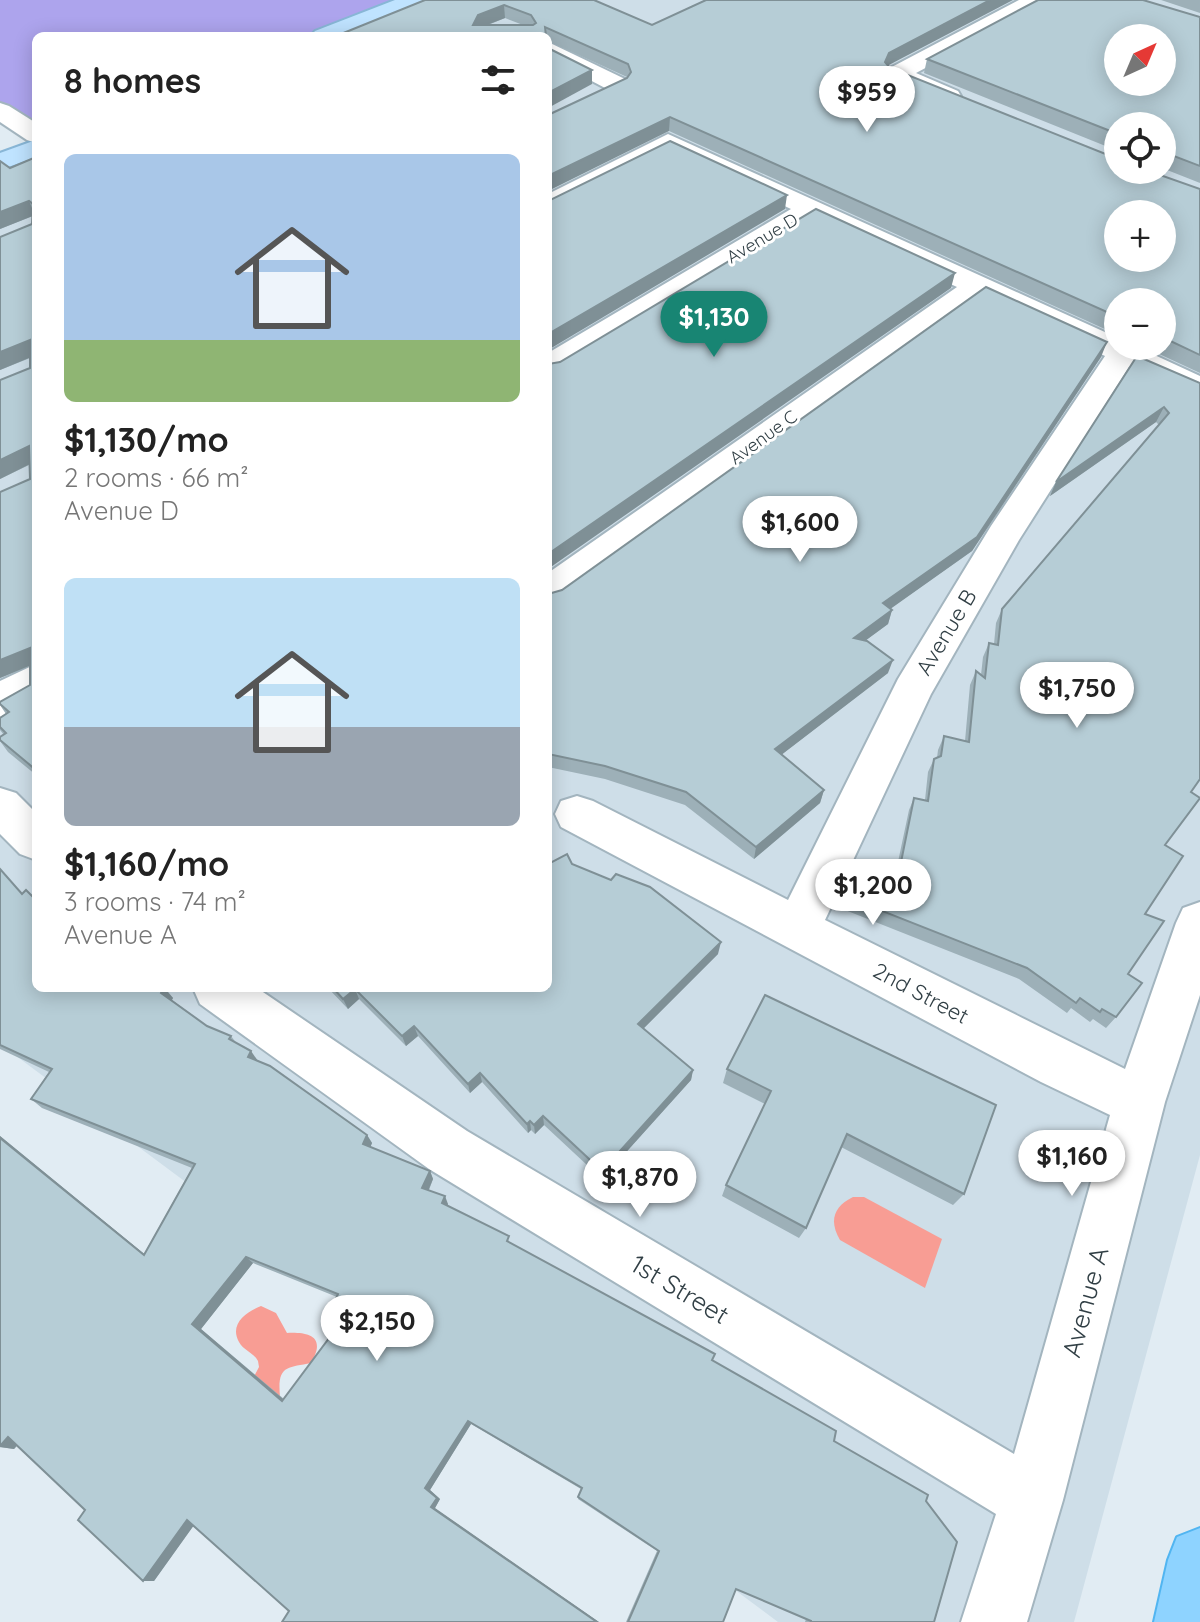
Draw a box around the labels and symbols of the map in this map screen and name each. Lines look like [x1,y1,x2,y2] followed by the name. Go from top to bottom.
[1104,24,1176,96] north arrow
[820,66,914,134] pin: $959
[722,208,802,268] street label: Avenue D
[649,291,779,359] pin: $1,130
[725,405,802,469] street label: Avenue C
[735,496,865,564] pin: $1,600
[909,584,983,680] street label: Avenue B
[1012,662,1142,730] pin: $1,750
[808,859,938,927] pin: $1,200
[868,956,974,1030] street label: 2nd Street
[1007,1130,1137,1198] pin: $1,160
[575,1151,705,1219] pin: $1,870
[1054,1243,1116,1361] street label: Avenue A
[625,1247,735,1331] street label: 1st Street
[312,1295,442,1363] pin: $2,150

